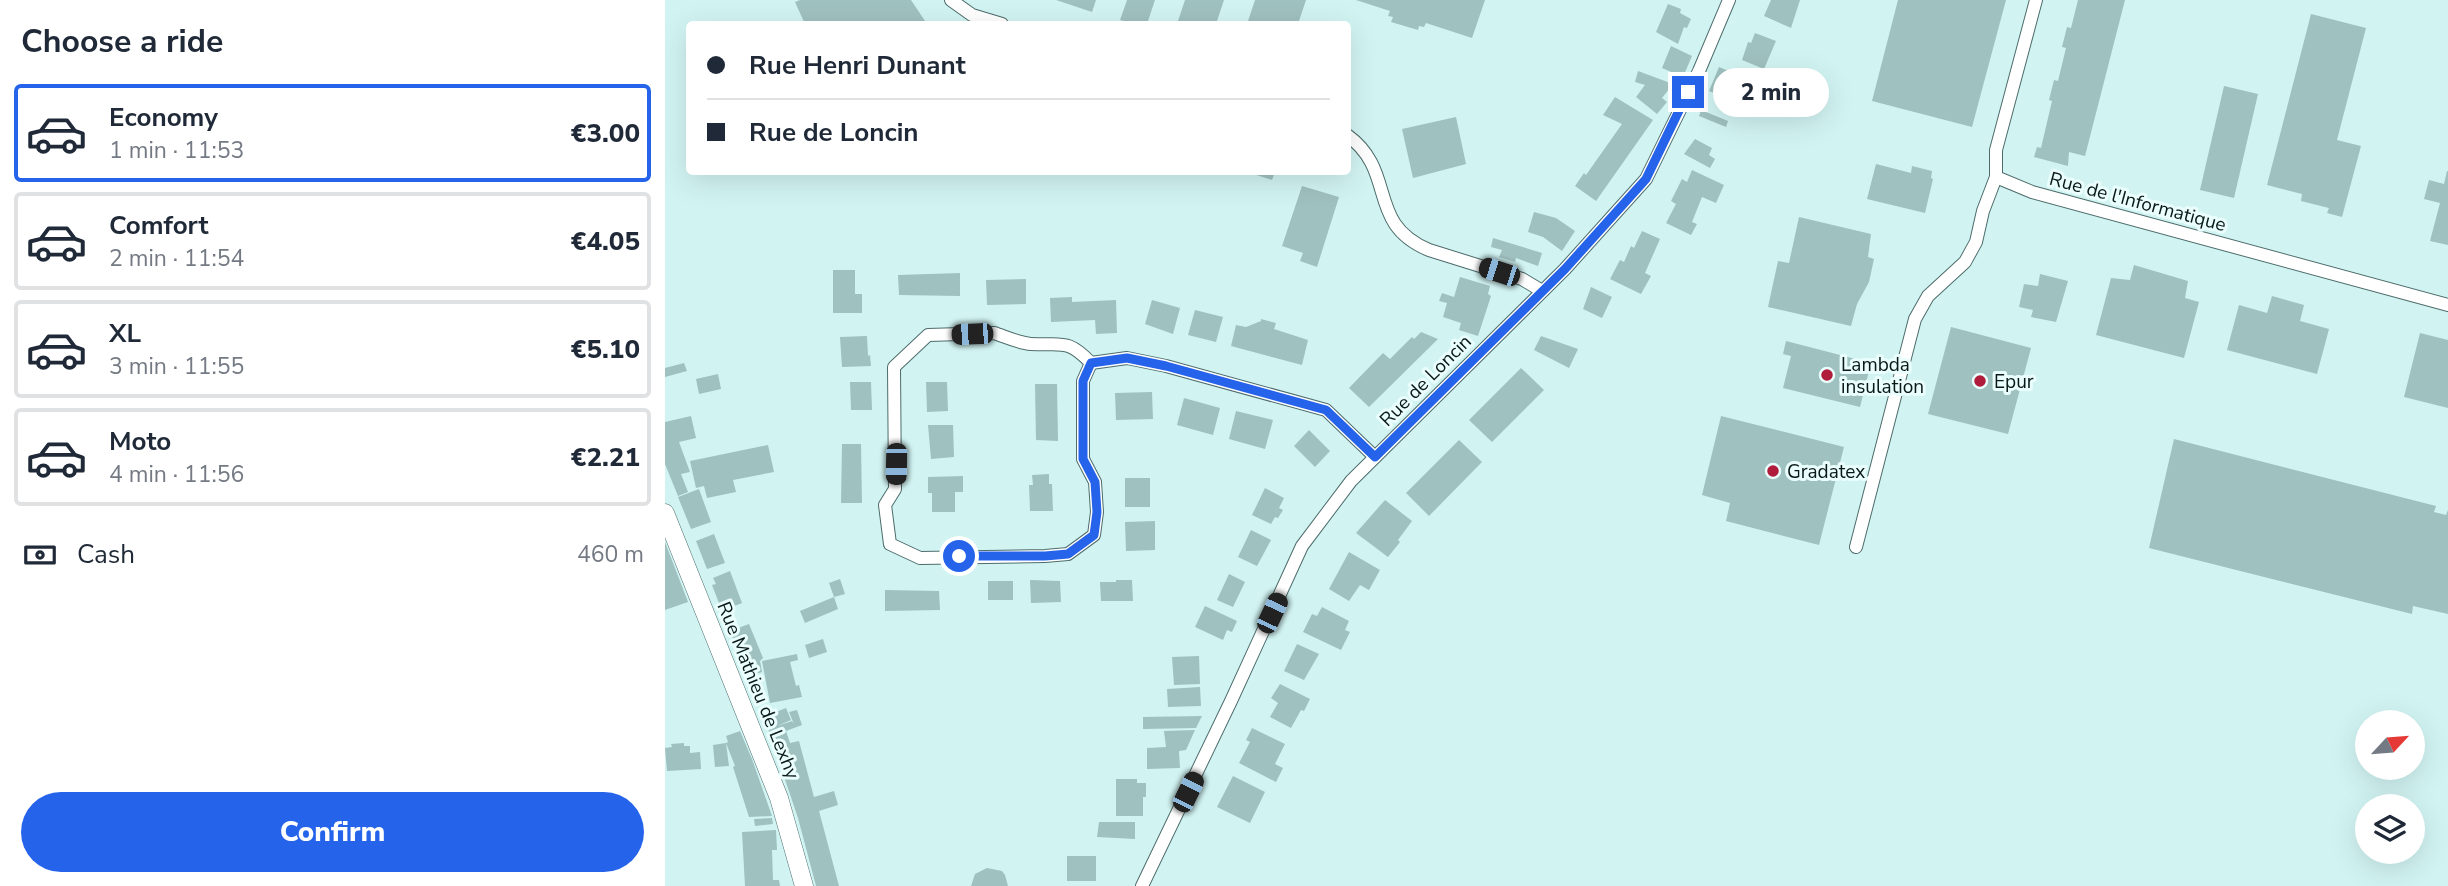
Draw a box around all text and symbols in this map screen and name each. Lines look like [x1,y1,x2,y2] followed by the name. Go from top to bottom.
[21,20,223,63] text: Choose a ride
[749,48,966,83] text: Rue Henri Dunant
[1713,68,1828,116] callout: 2 min
[1672,76,1704,108] route end
[1741,77,1801,108] text: 2 min
[109,100,218,135] text: Economy
[25,102,88,165] icon: car
[749,115,919,150] text: Rue de Loncin
[571,116,640,151] text: €3.00
[109,135,244,166] text: 1 min · 11:53
[2047,166,2229,238] street label: Rue de l'Informatique
[109,208,209,243] text: Comfort
[25,210,88,273] icon: car
[571,224,640,259] text: €4.05
[109,243,244,274] text: 2 min · 11:54
[1476,256,1523,288] car
[109,316,141,351] text: XL
[25,318,88,381] icon: car
[951,323,994,345] car
[1374,329,1477,432] street label: Rue de Loncin
[571,332,640,367] text: €5.10
[109,351,244,382] text: 3 min · 11:55
[1841,352,1924,400] place label: Lambda insulation
[1819,367,1835,383] marker: Lambda insulation
[1994,369,2034,395] place label: Epur
[1972,373,1988,389] marker: Epur
[109,424,171,459] text: Moto
[25,426,88,489] icon: car
[571,440,640,475] text: €2.21
[886,443,907,485] car
[109,459,244,490] text: 4 min · 11:56
[1787,459,1865,485] place label: Gradatex
[1765,463,1781,479] marker: Gradatex
[21,536,59,574] icon: cash
[77,537,135,572] text: Cash
[577,539,644,570] text: 460 m
[943,540,975,572] route start
[1254,590,1291,636] car
[711,598,806,783] street label: Rue Mathieu de Lexhy
[2355,710,2425,780] north arrow
[2355,710,2425,864] map controls
[1170,769,1207,815] car
[21,792,644,872] button: Confirm
[2355,794,2425,864] button: layers

